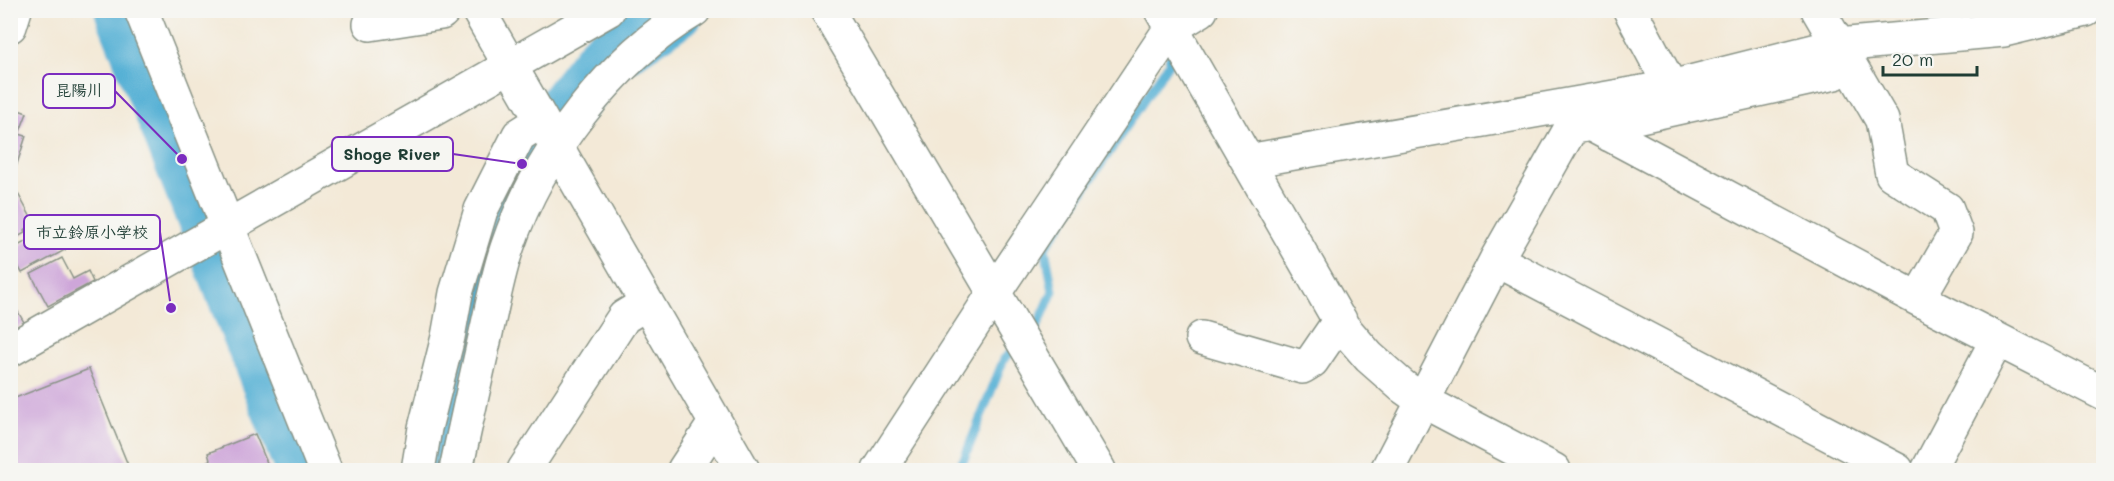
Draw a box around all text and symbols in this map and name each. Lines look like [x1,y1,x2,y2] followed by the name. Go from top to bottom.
[1883,39,1978,77] scale bar
[1892,47,1933,71] text: 20 m
[43,74,115,108] callout: 昆陽川
[55,79,103,100] text: 昆陽川
[332,137,453,171] callout: Shoge River
[344,143,440,164] text: Shoge River
[24,215,160,249] callout: 市立鈴原小学校
[36,221,148,242] text: 市立鈴原小学校

